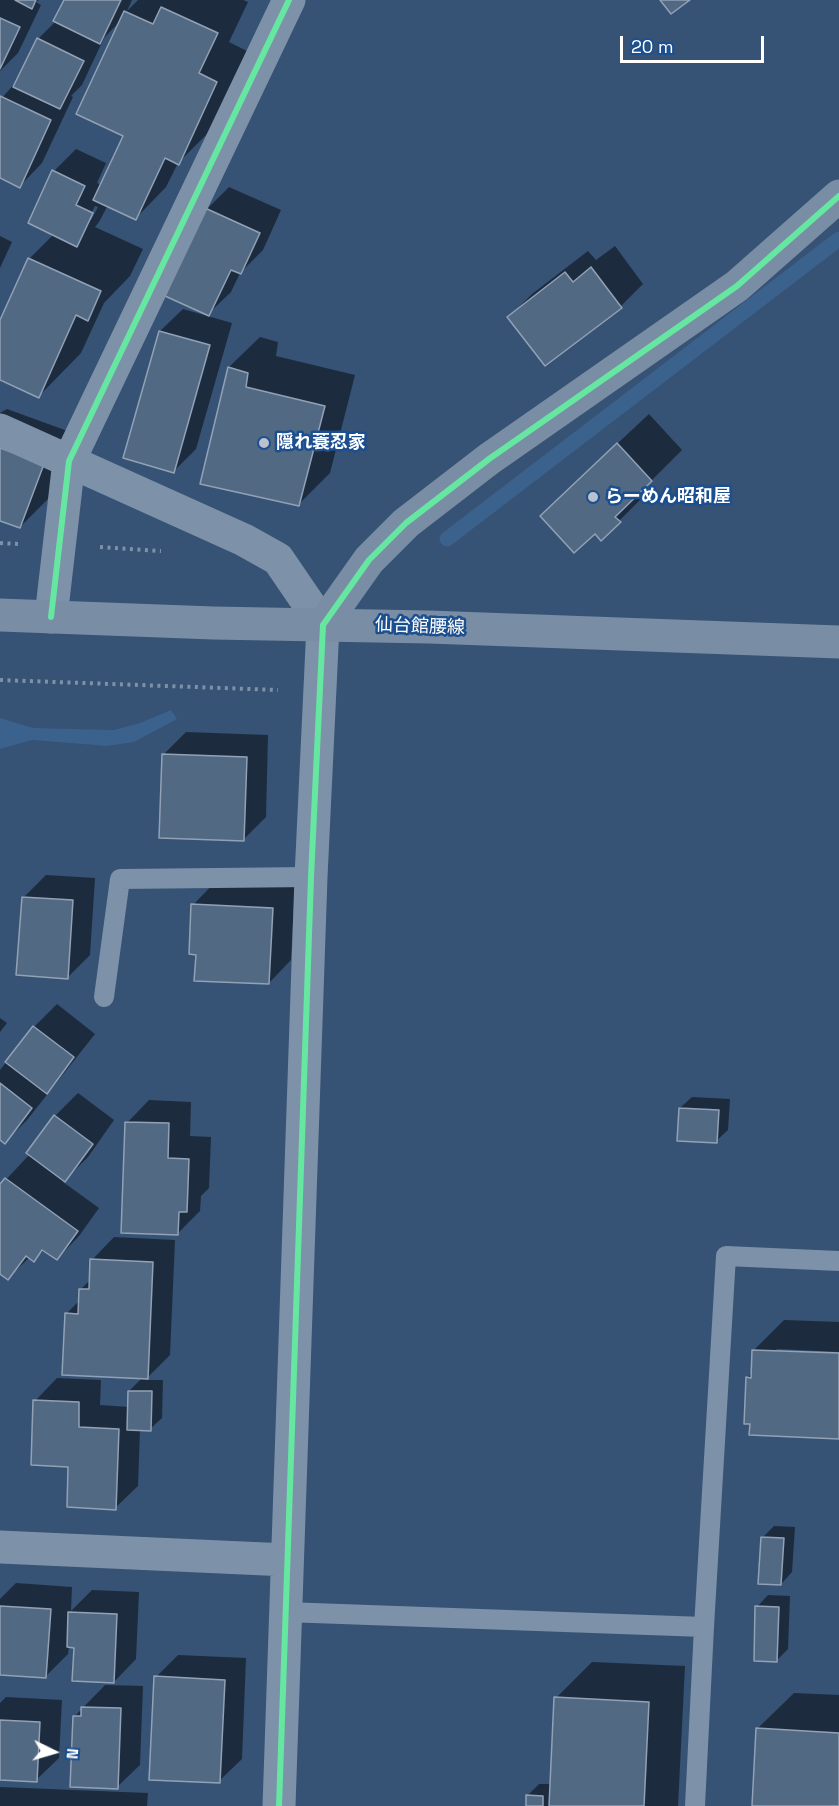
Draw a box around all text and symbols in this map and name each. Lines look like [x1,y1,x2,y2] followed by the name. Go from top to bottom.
[623,24,767,62] scale bar
[631,35,674,58] text: 20 m
[276,432,366,454] place label: 隠れ蓑忍家
[257,436,271,450] marker: 隠れ蓑忍家
[605,486,731,508] place label: らーめん昭和屋
[586,490,600,504] marker: らーめん昭和屋
[375,615,465,639] street label: 仙台館腰線
[24,1722,84,1782] north arrow
[62,1747,83,1760] text: N

